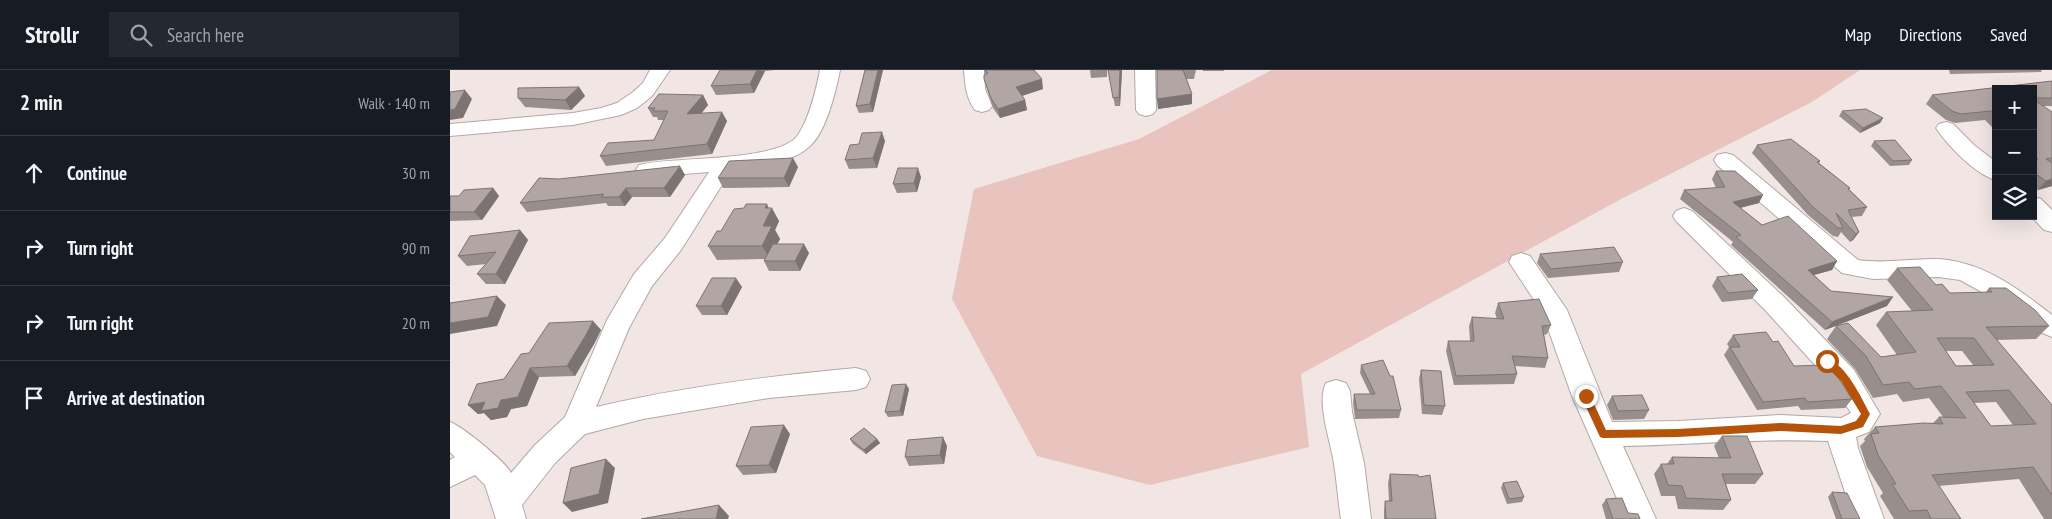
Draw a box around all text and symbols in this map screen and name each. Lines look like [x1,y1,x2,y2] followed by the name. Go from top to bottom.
[109,12,459,57] search box
[25,19,79,50] text: Strollr
[127,21,155,49] icon: search
[167,23,244,47] text: Search here
[1845,23,1871,46] text: Map
[1899,23,1962,46] text: Directions
[1990,23,2027,46] text: Saved
[1992,85,2037,220] map controls
[1992,85,2037,130] button: +
[20,89,62,116] text: 2 min
[358,93,430,113] text: Walk · 140 m
[1992,130,2037,175] button: −
[20,159,48,187] icon: ahead
[67,161,127,185] text: Continue
[402,163,430,183] text: 30 m
[1992,175,2037,220] button: layers
[20,234,48,262] icon: right
[67,236,133,260] text: Turn right
[402,238,430,258] text: 90 m
[20,309,48,337] icon: right
[67,311,133,335] text: Turn right
[402,313,430,333] text: 20 m
[1816,350,1839,373] route start
[20,384,48,412] icon: arrive
[1575,385,1598,408] route end
[67,386,205,410] text: Arrive at destination

